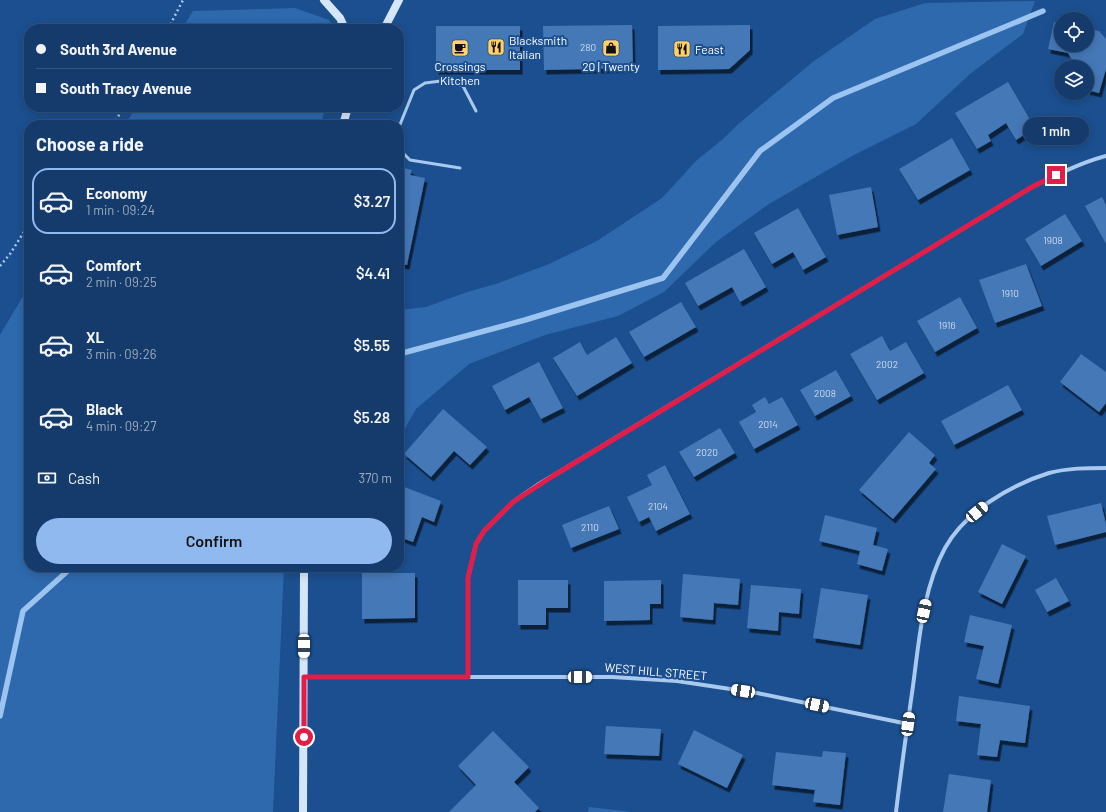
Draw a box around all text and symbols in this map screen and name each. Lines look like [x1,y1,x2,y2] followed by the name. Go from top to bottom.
[1054,12,1094,100] map controls
[1054,12,1094,52] button: locate
[509,33,567,61] place label: Blacksmith Italian
[486,37,506,57] restaurant icon: Blacksmith Italian
[450,38,470,58] cafe icon: Crossings Kitchen
[601,38,621,58] shop icon: 20 | Twenty
[672,39,692,59] restaurant icon: Feast
[60,40,177,58] text: South 3rd Avenue
[580,41,596,53] house number: 280
[695,42,724,56] place label: Feast
[434,59,486,87] place label: Crossings Kitchen
[582,59,640,73] place label: 20 | Twenty
[1054,60,1094,100] button: layers
[60,79,192,97] text: South Tracy Avenue
[1023,117,1089,145] callout: 1 min
[1042,123,1070,139] text: 1 min
[36,133,144,155] text: Choose a ride
[1047,166,1065,184] route end
[38,183,74,219] icon: car
[86,184,147,202] text: Economy
[354,192,390,210] text: $3.27
[86,202,155,218] text: 1 min · 09:24
[1043,234,1063,246] house number: 1908
[38,255,74,291] icon: car
[86,256,141,274] text: Comfort
[356,264,390,282] text: $4.41
[86,274,157,290] text: 2 min · 09:25
[1001,287,1019,299] house number: 1910
[938,319,956,331] house number: 1916
[38,327,74,363] icon: car
[86,328,104,346] text: XL
[354,336,390,354] text: $5.55
[86,346,157,362] text: 3 min · 09:26
[876,358,898,370] house number: 2002
[814,387,836,399] house number: 2008
[38,399,74,435] icon: car
[86,400,123,418] text: Black
[353,408,390,426] text: $5.28
[86,418,156,434] text: 4 min · 09:27
[758,418,778,430] house number: 2014
[696,446,718,458] house number: 2020
[36,467,58,489] icon: cash
[68,469,100,487] text: Cash
[358,470,392,486] text: 370 m
[648,500,668,512] house number: 2104
[964,500,990,524] car
[36,518,392,564] button: Confirm
[581,521,599,533] house number: 2110
[916,598,932,624] car
[298,634,310,658] car
[604,660,708,682] street label: WEST HILL STREET
[568,671,592,683] car
[730,683,756,699] car
[804,697,830,713] car
[900,711,916,737] car
[295,728,313,746] route start

